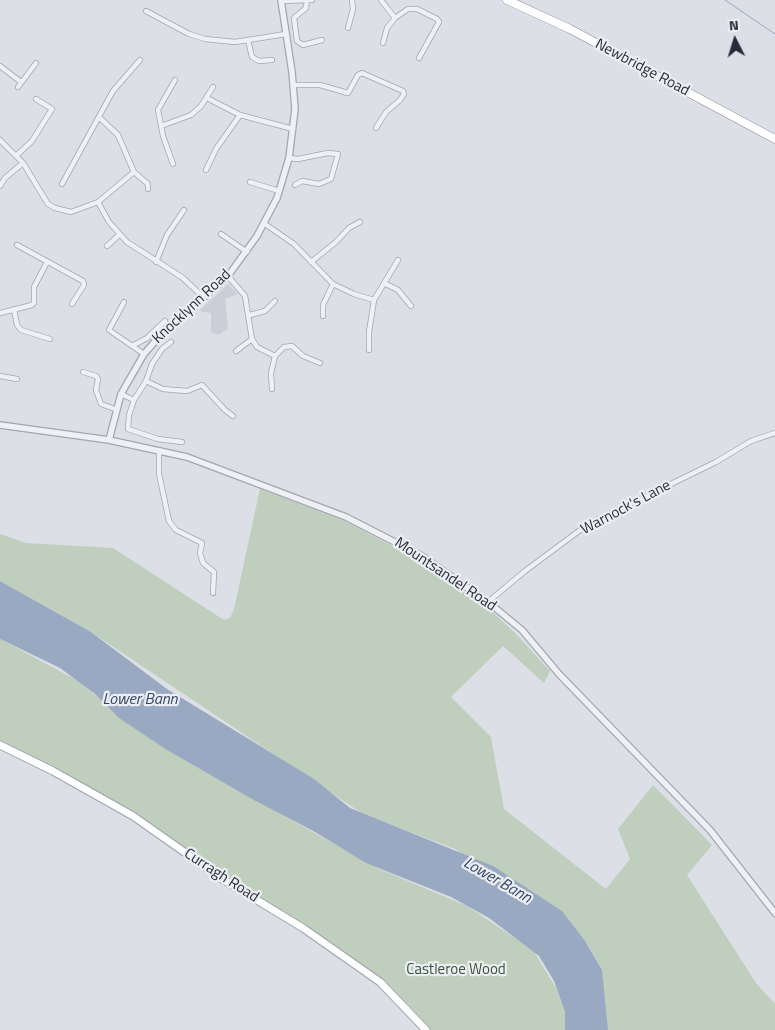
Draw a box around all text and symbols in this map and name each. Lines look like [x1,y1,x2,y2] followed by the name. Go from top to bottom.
[728,14,739,35] text: N
[710,15,760,65] north arrow
[592,36,692,100] street label: Newbridge Road
[149,266,235,348] street label: Knocklynn Road
[578,477,674,539] street label: Warnock's Lane
[391,534,499,616] street label: Mountsandel Road
[102,690,178,710] water label: Lower Bann
[180,845,262,907] street label: Curragh Road
[460,854,534,908] water label: Lower Bann
[406,961,506,979] park label: Castleroe Wood

